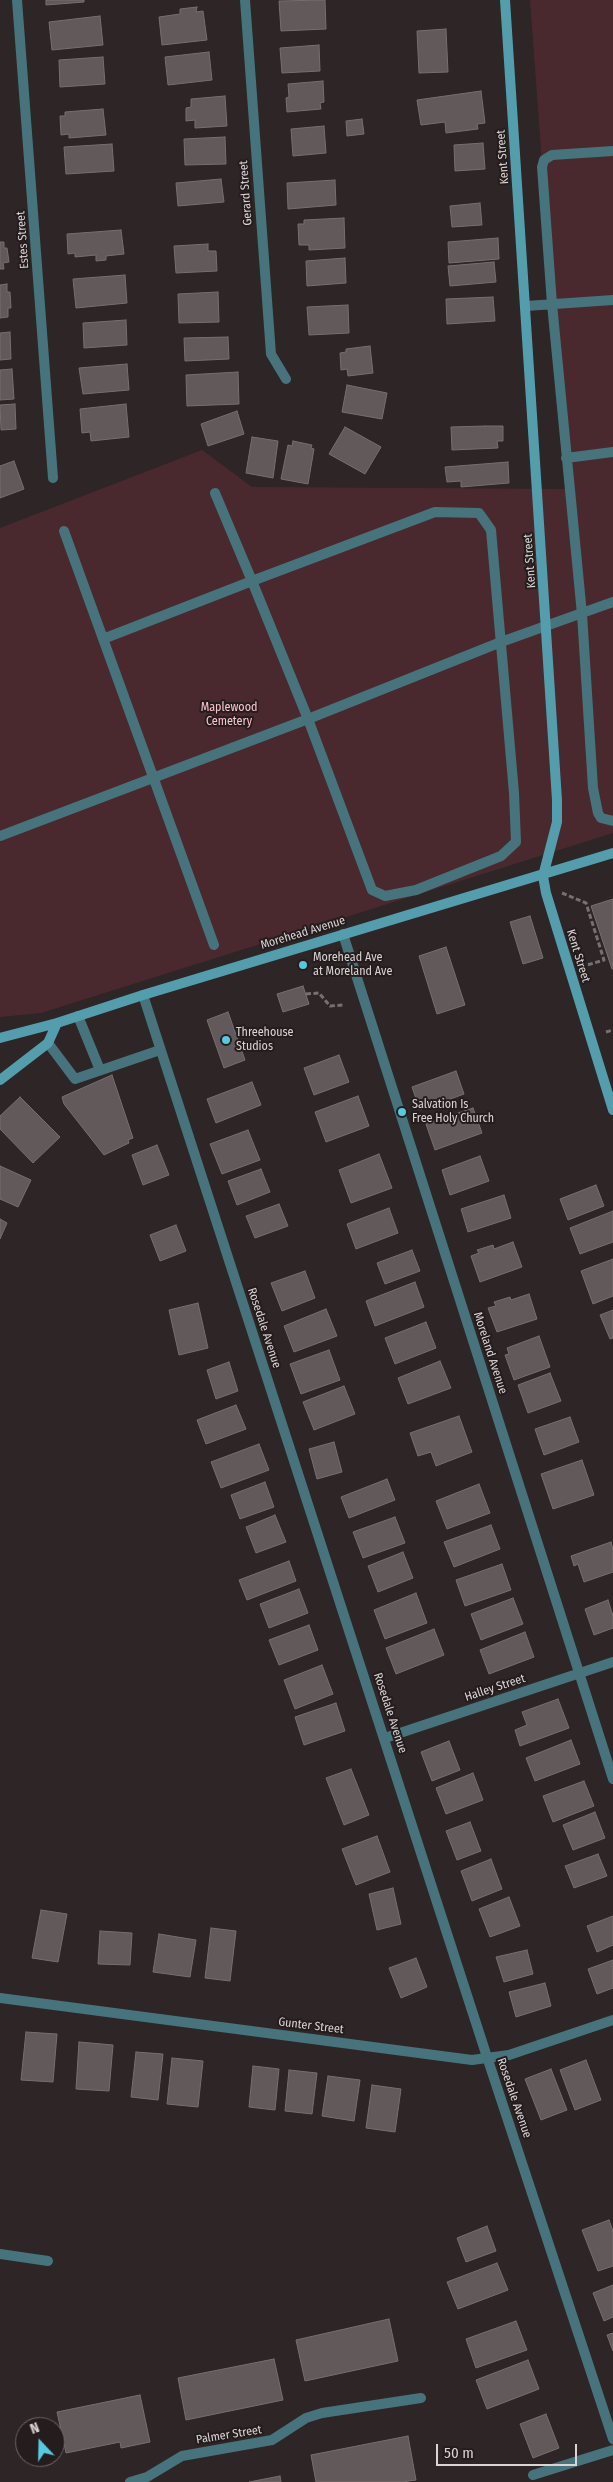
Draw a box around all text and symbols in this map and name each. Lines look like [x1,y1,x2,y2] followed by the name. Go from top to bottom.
[494,129,512,185] street label: Kent Street
[237,160,255,226] street label: Gerard Street
[14,211,32,269] street label: Estes Street
[521,533,539,589] street label: Kent Street
[201,701,257,729] park label: Maplewood Cemetery
[259,913,347,953] street label: Morehead Avenue
[563,928,593,984] street label: Kent Street
[313,951,392,979] place label: Morehead Ave at Moreland Ave
[297,959,309,971] marker: Morehead Ave at Moreland Ave
[236,1026,294,1054] place label: Threehouse Studios
[220,1034,232,1046] marker: Threehouse Studios
[412,1098,494,1126] place label: Salvation Is Free Holy Church
[396,1106,408,1118] marker: Salvation Is Free Holy Church
[244,1286,284,1370] street label: Rosedale Avenue
[470,1310,510,1396] street label: Moreland Avenue
[370,1671,410,1755] street label: Rosedale Avenue
[463,1671,527,1705] street label: Halley Street
[278,2015,344,2037] street label: Gunter Street
[494,2056,534,2140] street label: Rosedale Avenue
[15,2417,65,2467] north arrow
[28,2419,42,2438] text: N
[195,2423,263,2447] street label: Palmer Street
[438,2434,579,2466] scale bar
[444,2444,474,2462] text: 50 m

